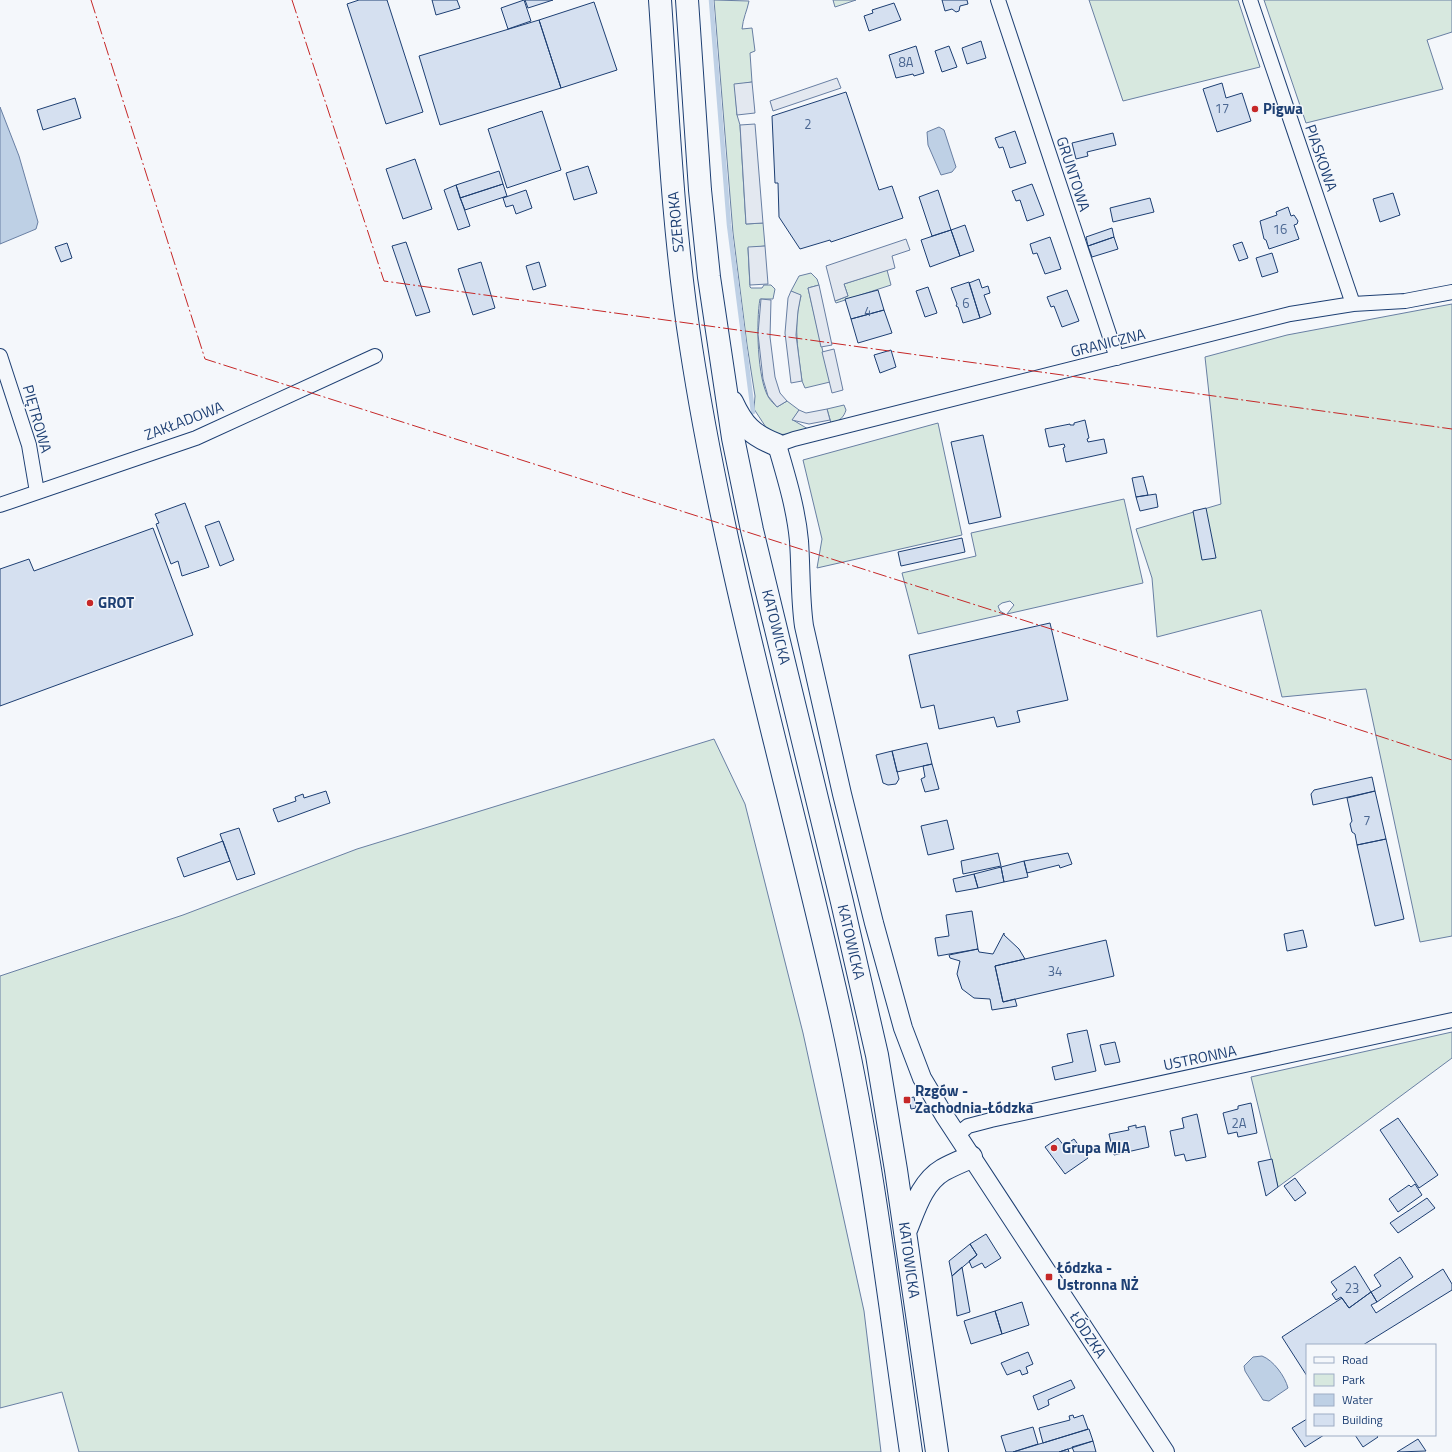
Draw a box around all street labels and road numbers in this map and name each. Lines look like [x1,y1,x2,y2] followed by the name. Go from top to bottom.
[1299,121,1344,195] street label: PIASKOWA
[1051,133,1096,214] street label: GRUNTOWA
[661,191,690,253] street label: SZEROKA
[1068,322,1148,363] street label: GRANICZNA
[17,382,58,456] street label: PIĘTROWA
[141,395,227,446] street label: ZAKŁADOWA
[756,587,797,667] street label: KATOWICKA
[832,902,871,982] street label: KATOWICKA
[1161,1039,1239,1076] street label: USTRONNA
[893,1220,926,1300] street label: KATOWICKA
[1064,1306,1112,1363] street label: ŁÓDZKA

